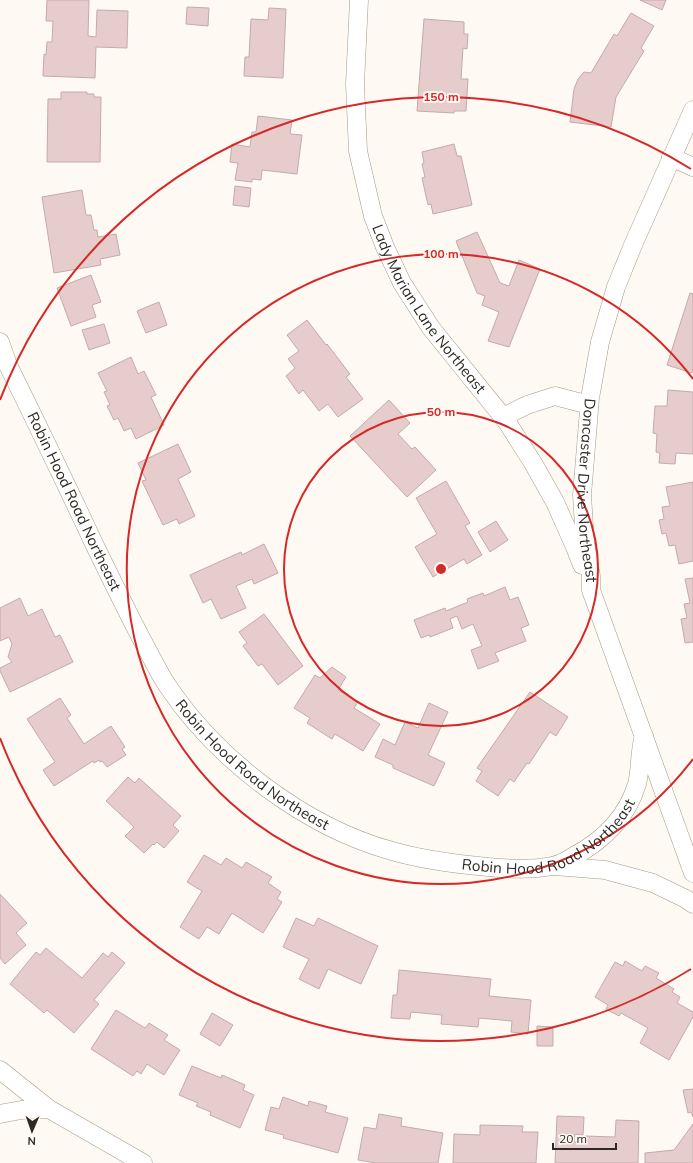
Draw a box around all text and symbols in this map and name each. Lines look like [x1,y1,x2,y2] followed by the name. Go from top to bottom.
[423,89,459,104] text: 150 m
[368,222,490,397] street label: Lady Marian Lane Northeast
[423,246,459,261] text: 100 m
[573,398,601,582] street label: Doncaster Drive Northeast
[427,404,455,419] text: 50 m
[23,409,126,594] street label: Robin Hood Road Northeast
[434,562,448,576] centre of rings
[172,695,333,834] street label: Robin Hood Road Northeast
[461,795,639,878] street label: Robin Hood Road Northeast
[12,1111,52,1151] north arrow
[553,1125,616,1151] scale bar
[559,1131,587,1146] text: 20 m
[27,1134,36,1148] text: N

